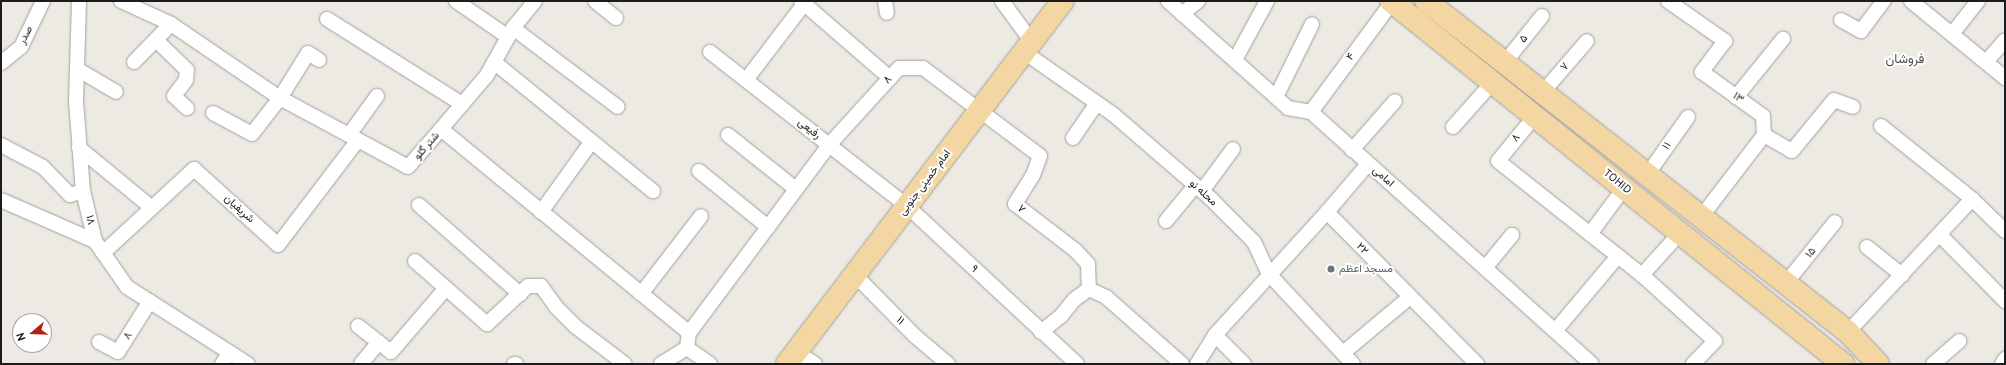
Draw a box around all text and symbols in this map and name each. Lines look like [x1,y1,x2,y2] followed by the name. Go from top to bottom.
[16,24,36,46] street label: صدر
[1517,32,1531,46] street label: ۵
[1344,51,1358,63] street label: ۴
[1886,52,1924,68] district label: فروشان
[1558,60,1572,74] street label: ۷
[881,73,895,87] street label: ۸
[1730,90,1746,106] street label: ۱۳
[795,116,823,142] street label: رفیعی
[411,129,443,163] street label: شتر گلو
[1509,131,1523,145] street label: ۸
[1660,140,1674,152] street label: ۱۱
[896,148,954,218] street label: امام خمینی جنوبی
[1369,164,1397,190] street label: امامی
[1600,167,1634,197] street label: TOHID
[1186,177,1220,209] street label: محله نو
[221,192,257,226] street label: شریفیان
[1014,202,1028,216] street label: ۷
[82,214,98,226] street label: ۱۸
[1353,240,1371,258] street label: ۲۲
[1803,245,1819,261] street label: ۱۵
[968,262,980,276] street label: ۹
[1339,262,1393,276] place label: مسجد اعظم
[1326,264,1336,274] marker: مسجد اعظم
[12,313,52,353] north arrow
[893,314,907,328] street label: ۱۱
[121,330,135,342] street label: ۸
[14,331,30,343] text: N

